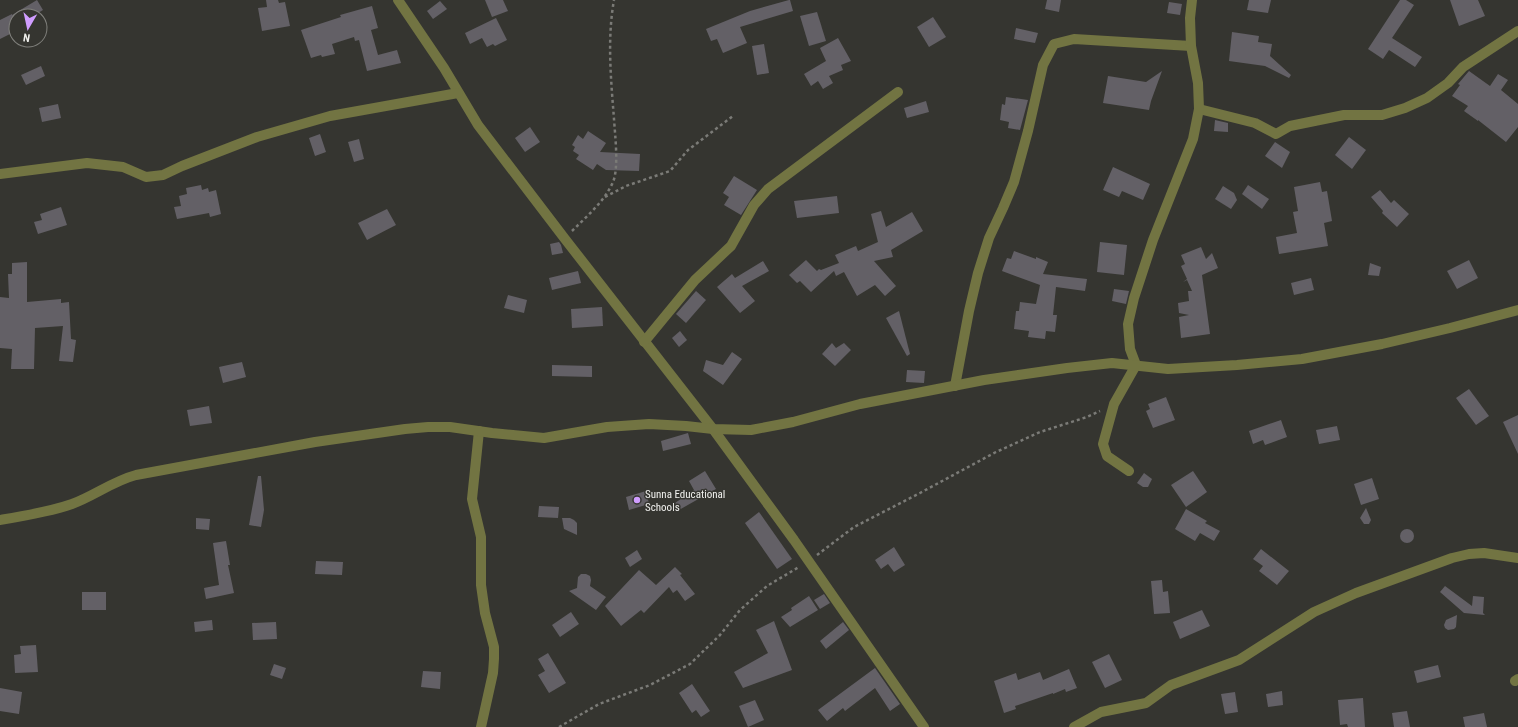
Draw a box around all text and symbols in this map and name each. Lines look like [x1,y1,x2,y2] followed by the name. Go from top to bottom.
[8,8,48,48] north arrow
[22,30,31,44] text: N
[645,488,725,514] place label: Sunna Educational Schools
[632,495,642,505] marker: Sunna Educational Schools

